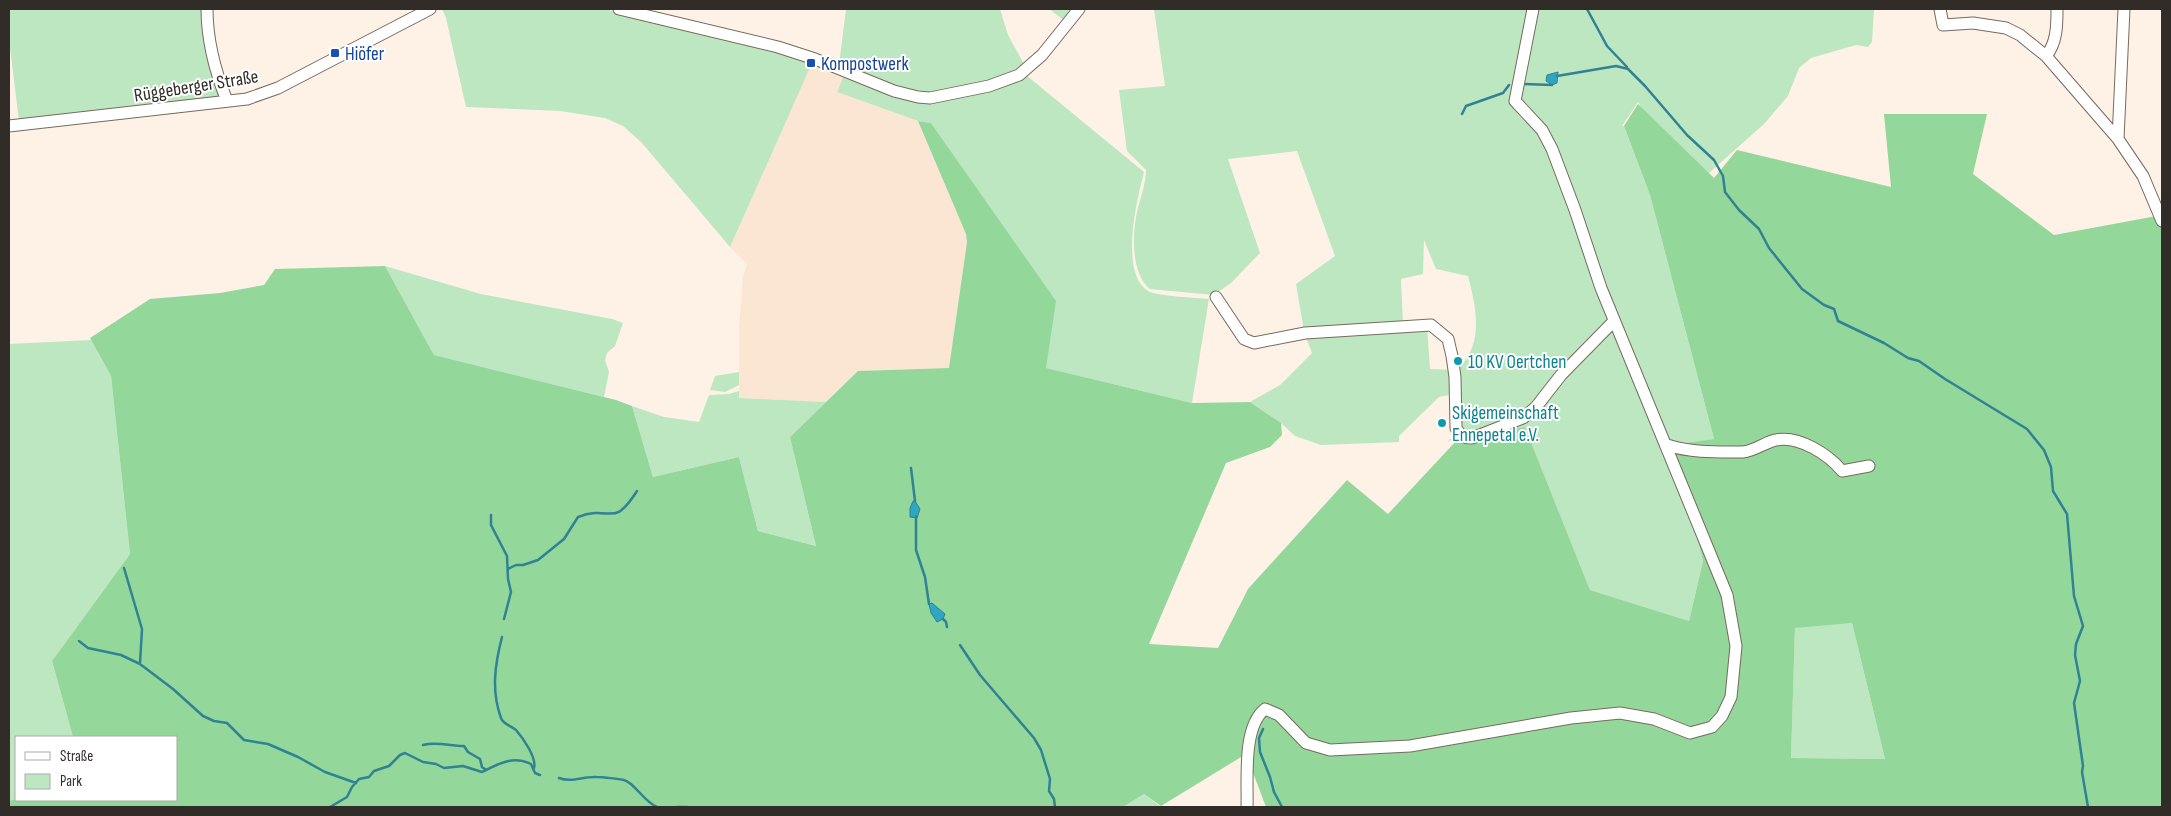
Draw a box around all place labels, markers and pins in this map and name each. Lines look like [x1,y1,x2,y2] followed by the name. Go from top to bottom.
[345,43,385,66] place label: Hiöfer
[329,47,341,59] marker: Hiöfer
[821,53,909,76] place label: Kompostwerk
[805,57,817,69] marker: Kompostwerk
[1468,351,1566,374] place label: 10 KV Oertchen
[1452,355,1464,367] marker: 10 KV Oertchen
[1452,402,1559,447] place label: Skigemeinschaft Ennepetal e.V.
[1436,417,1448,429] marker: Skigemeinschaft Ennepetal e.V.

